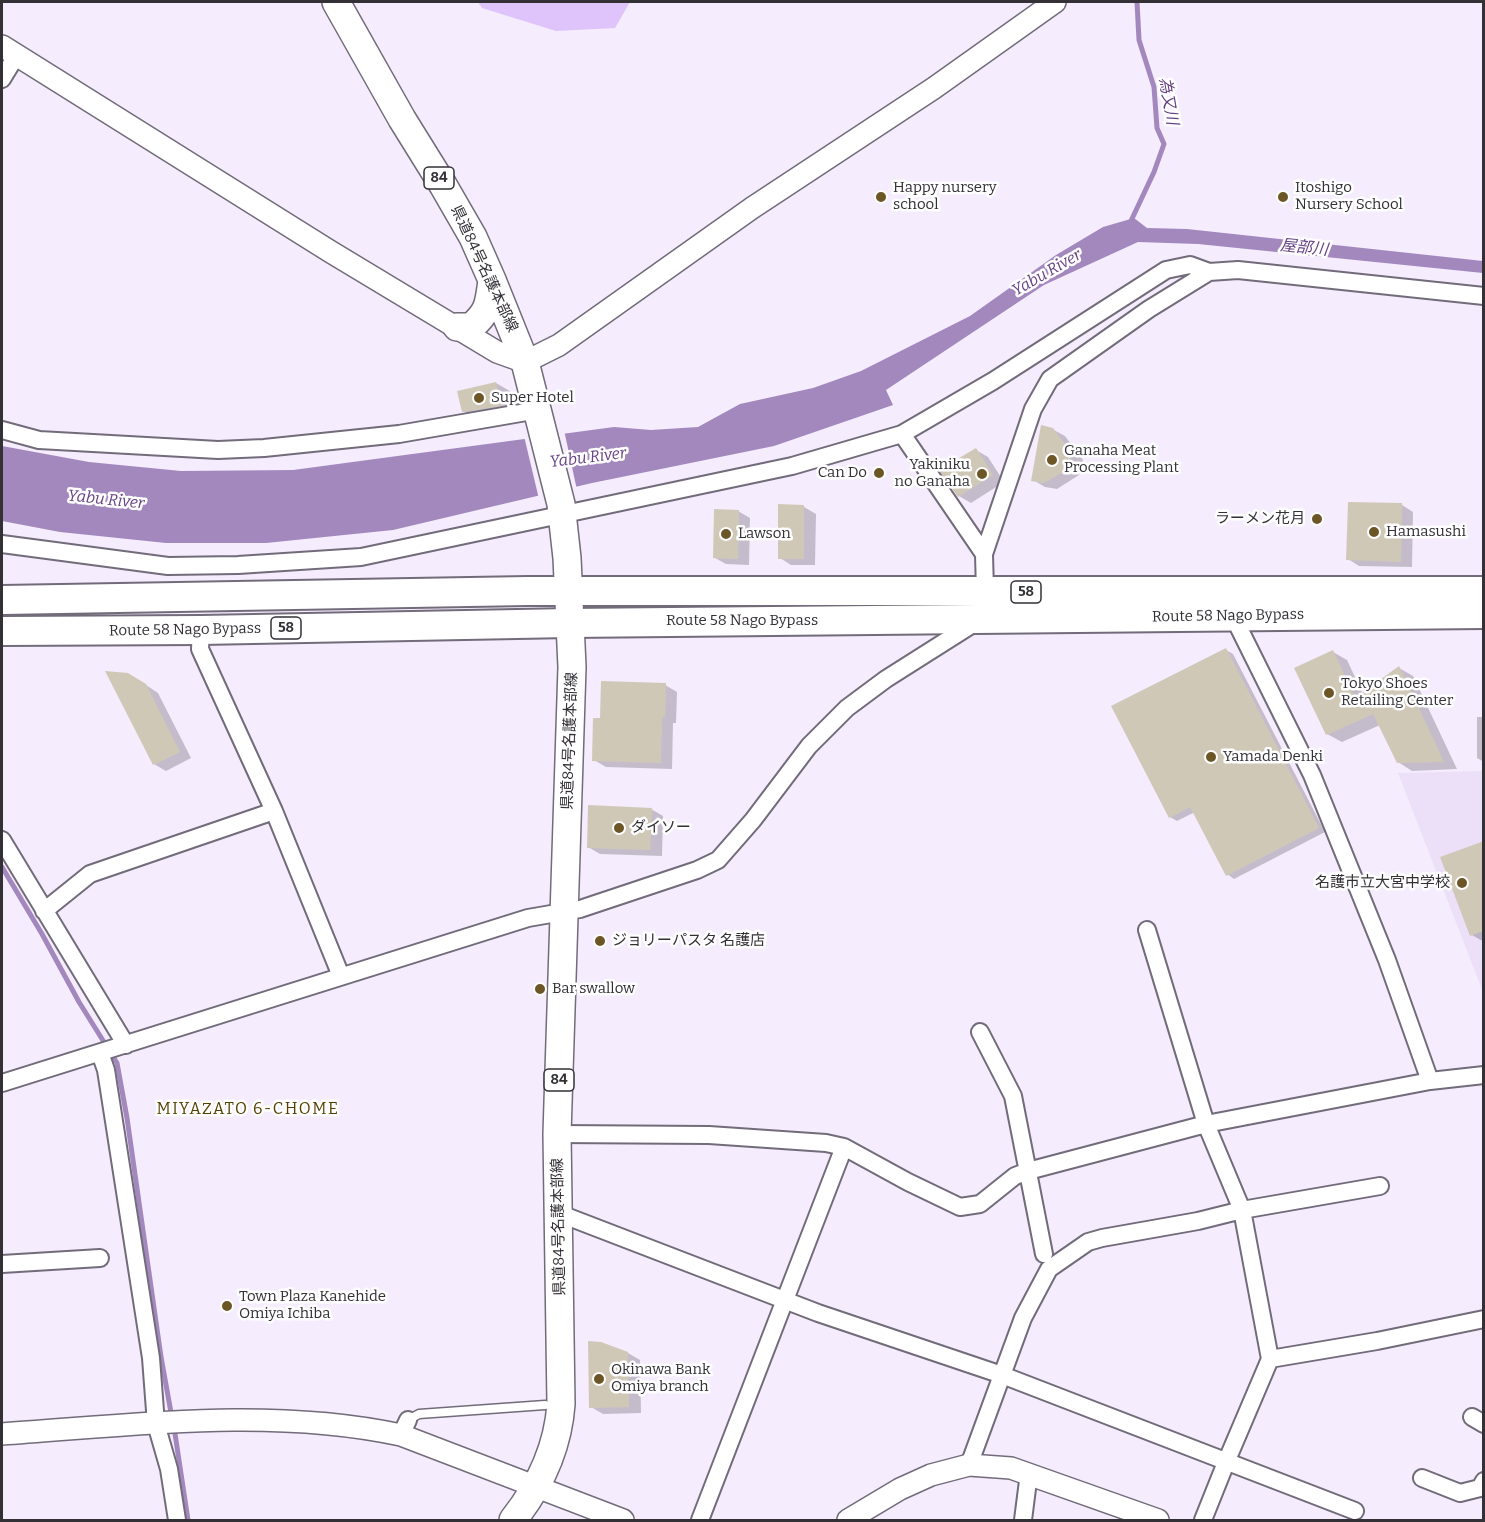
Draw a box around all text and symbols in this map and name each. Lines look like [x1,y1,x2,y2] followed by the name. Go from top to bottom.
[1154,76,1182,126] water label: 為又川
[424,167,454,189] road number: 84
[893,179,997,214] place label: Happy nursery school
[1295,179,1403,214] place label: Itoshigo Nursery School
[874,190,888,204] marker: Happy nursery school
[1276,190,1290,204] marker: Itoshigo Nursery School
[447,203,521,335] street label: 県道84号名護本部線
[1279,236,1329,260] water label: 屋部川
[1009,245,1085,301] water label: Yabu River
[491,389,574,407] place label: Super Hotel
[472,391,486,405] marker: Super Hotel
[1064,442,1179,477] place label: Ganaha Meat Processing Plant
[549,444,627,472] water label: Yabu River
[1045,453,1059,467] marker: Ganaha Meat Processing Plant
[895,456,970,491] place label: Yakiniku no Ganaha
[818,464,867,482] place label: Can Do
[872,466,886,480] marker: Can Do
[975,467,989,481] marker: Yakiniku no Ganaha
[67,486,145,514] water label: Yabu River
[1215,510,1305,528] place label: ラーメン花月
[1310,512,1324,526] marker: ラーメン花月
[1386,523,1466,541] place label: Hamasushi
[738,525,791,543] place label: Lawson
[1367,525,1381,539] marker: Hamasushi
[719,527,733,541] marker: Lawson
[1011,581,1041,603] road number: 58
[1152,606,1304,626] street label: Route 58 Nago Bypass
[666,612,818,630] street label: Route 58 Nago Bypass
[271,617,301,639] road number: 58
[109,620,261,640] street label: Route 58 Nago Bypass
[559,672,581,810] street label: 県道84号名護本部線
[1341,675,1453,710] place label: Tokyo Shoes Retailing Center
[1322,686,1336,700] marker: Tokyo Shoes Retailing Center
[1223,748,1323,766] place label: Yamada Denki
[1204,750,1218,764] marker: Yamada Denki
[631,819,691,837] place label: ダイソー
[612,821,626,835] marker: ダイソー
[1315,874,1450,892] place label: 名護市立大宮中学校
[1455,876,1469,890] marker: 名護市立大宮中学校
[612,932,765,950] place label: ジョリーパスタ 名護店
[593,934,607,948] marker: ジョリーパスタ 名護店
[552,980,635,998] place label: Bar swallow
[533,982,547,996] marker: Bar swallow
[544,1069,574,1091] road number: 84
[157,1100,339,1120] district label: MIYAZATO 6-CHOME
[549,1158,569,1296] street label: 県道84号名護本部線
[239,1288,386,1323] place label: Town Plaza Kanehide Omiya Ichiba
[220,1299,234,1313] marker: Town Plaza Kanehide Omiya Ichiba
[611,1361,711,1396] place label: Okinawa Bank Omiya branch
[592,1372,606,1386] marker: Okinawa Bank Omiya branch

